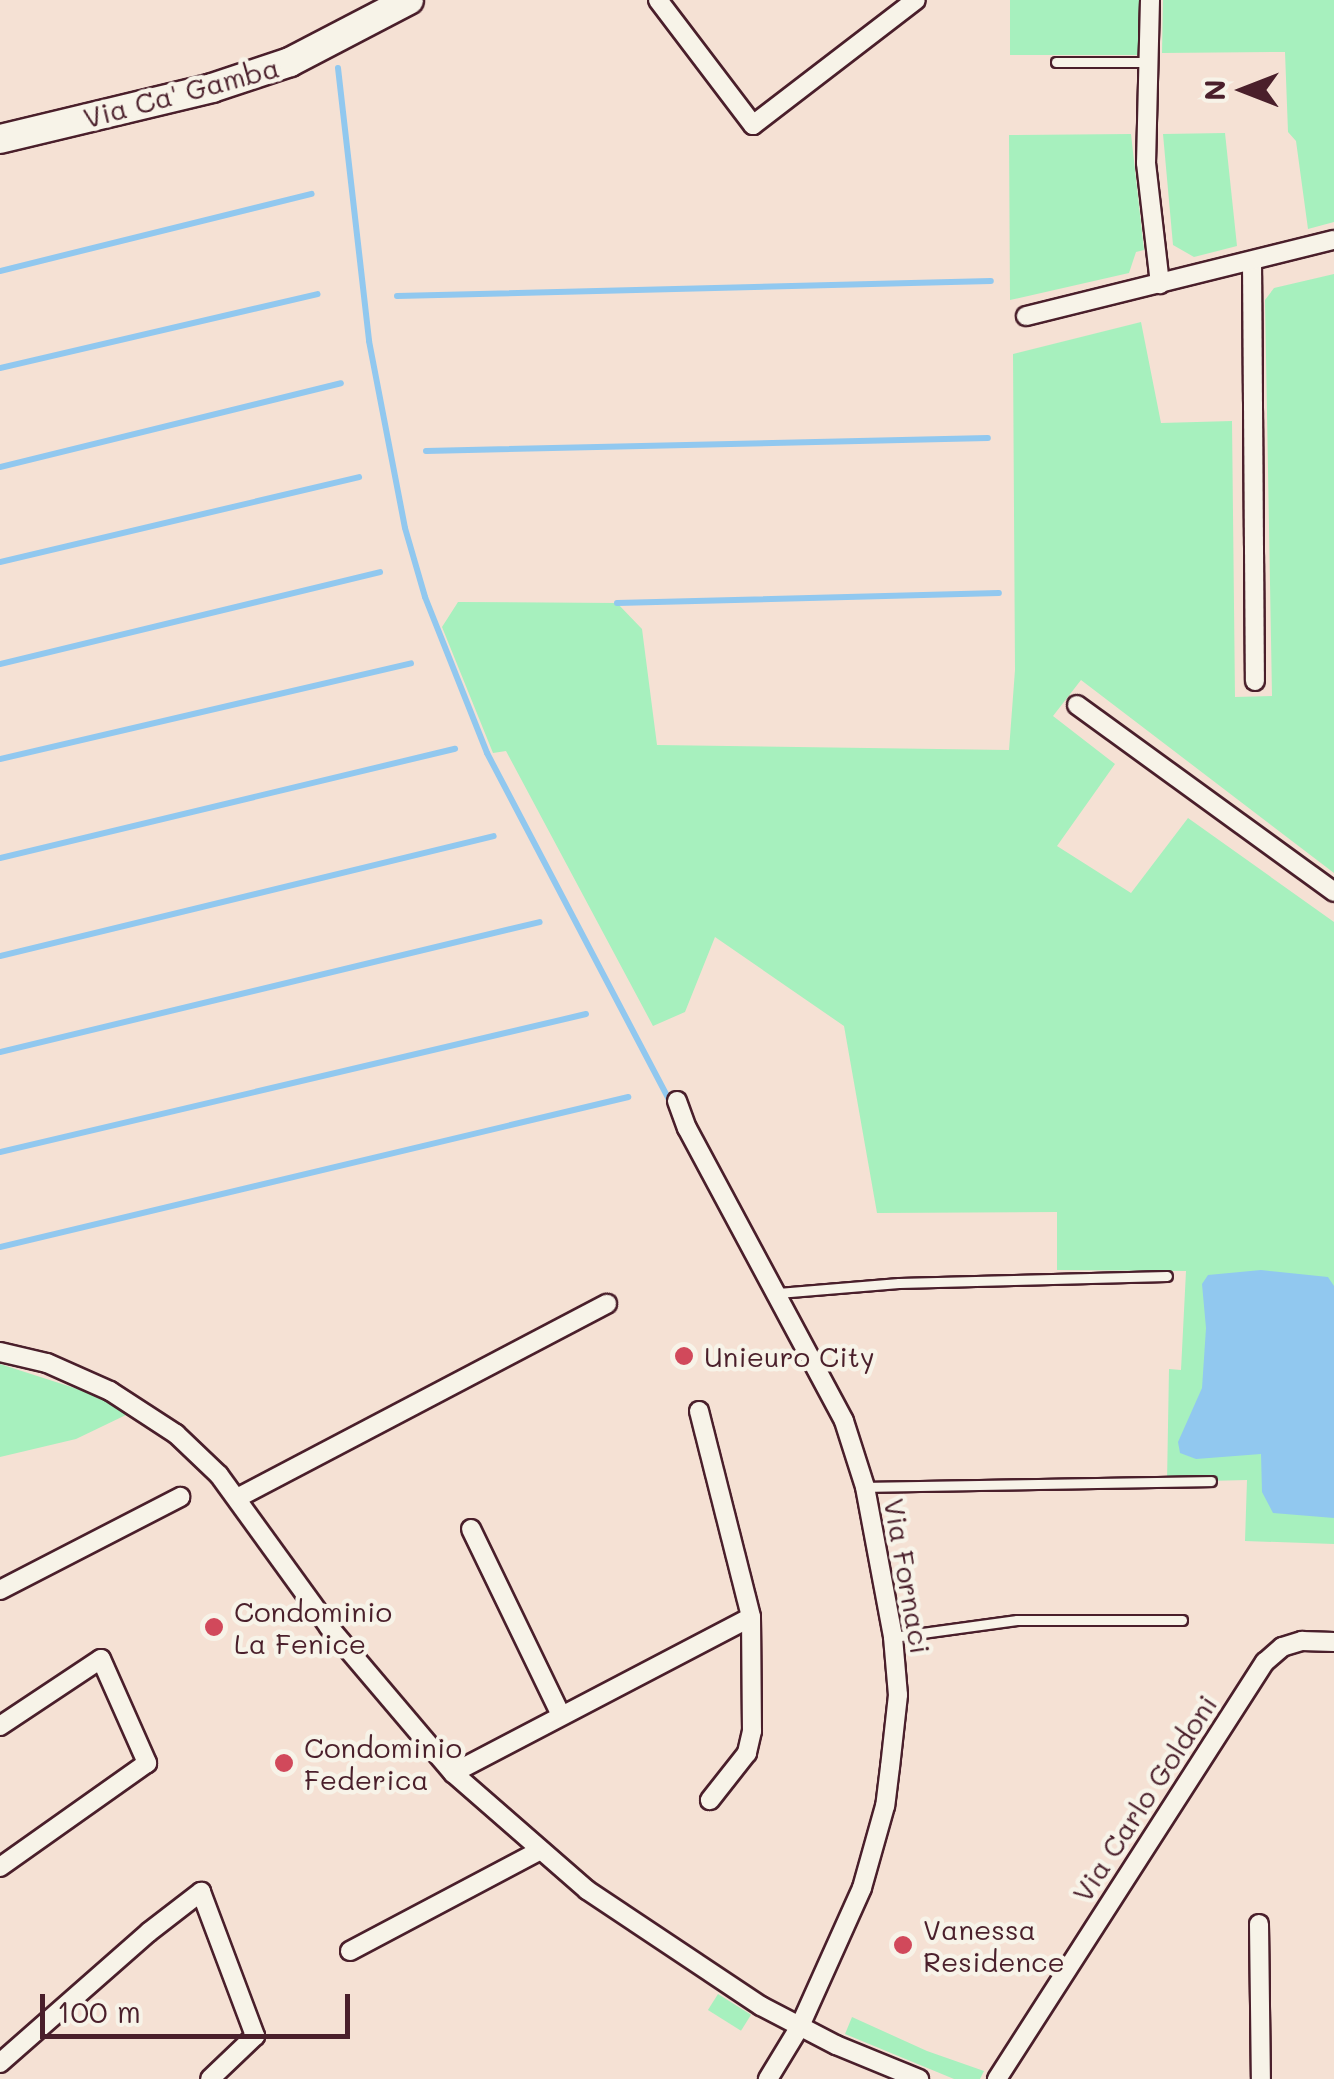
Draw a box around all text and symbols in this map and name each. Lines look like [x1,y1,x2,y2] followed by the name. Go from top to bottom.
[1194,40,1294,140] north arrow
[79,50,283,134] street label: Via Ca' Gamba
[1196,79,1232,101] text: N
[704,1339,875,1373] place label: Unieuro City
[673,1345,695,1367] marker: Unieuro City
[878,1496,938,1656] street label: Via Fornaci
[234,1594,392,1660] place label: Condominio La Fenice
[203,1616,225,1638] marker: Condominio La Fenice
[1065,1688,1223,1908] street label: Via Carlo Goldoni
[304,1730,462,1796] place label: Condominio Federica
[273,1752,295,1774] marker: Condominio Federica
[923,1912,1065,1978] place label: Vanessa Residence
[892,1934,914,1956] marker: Vanessa Residence
[45,1974,355,2036] scale bar
[57,1991,141,2031] text: 100 m

